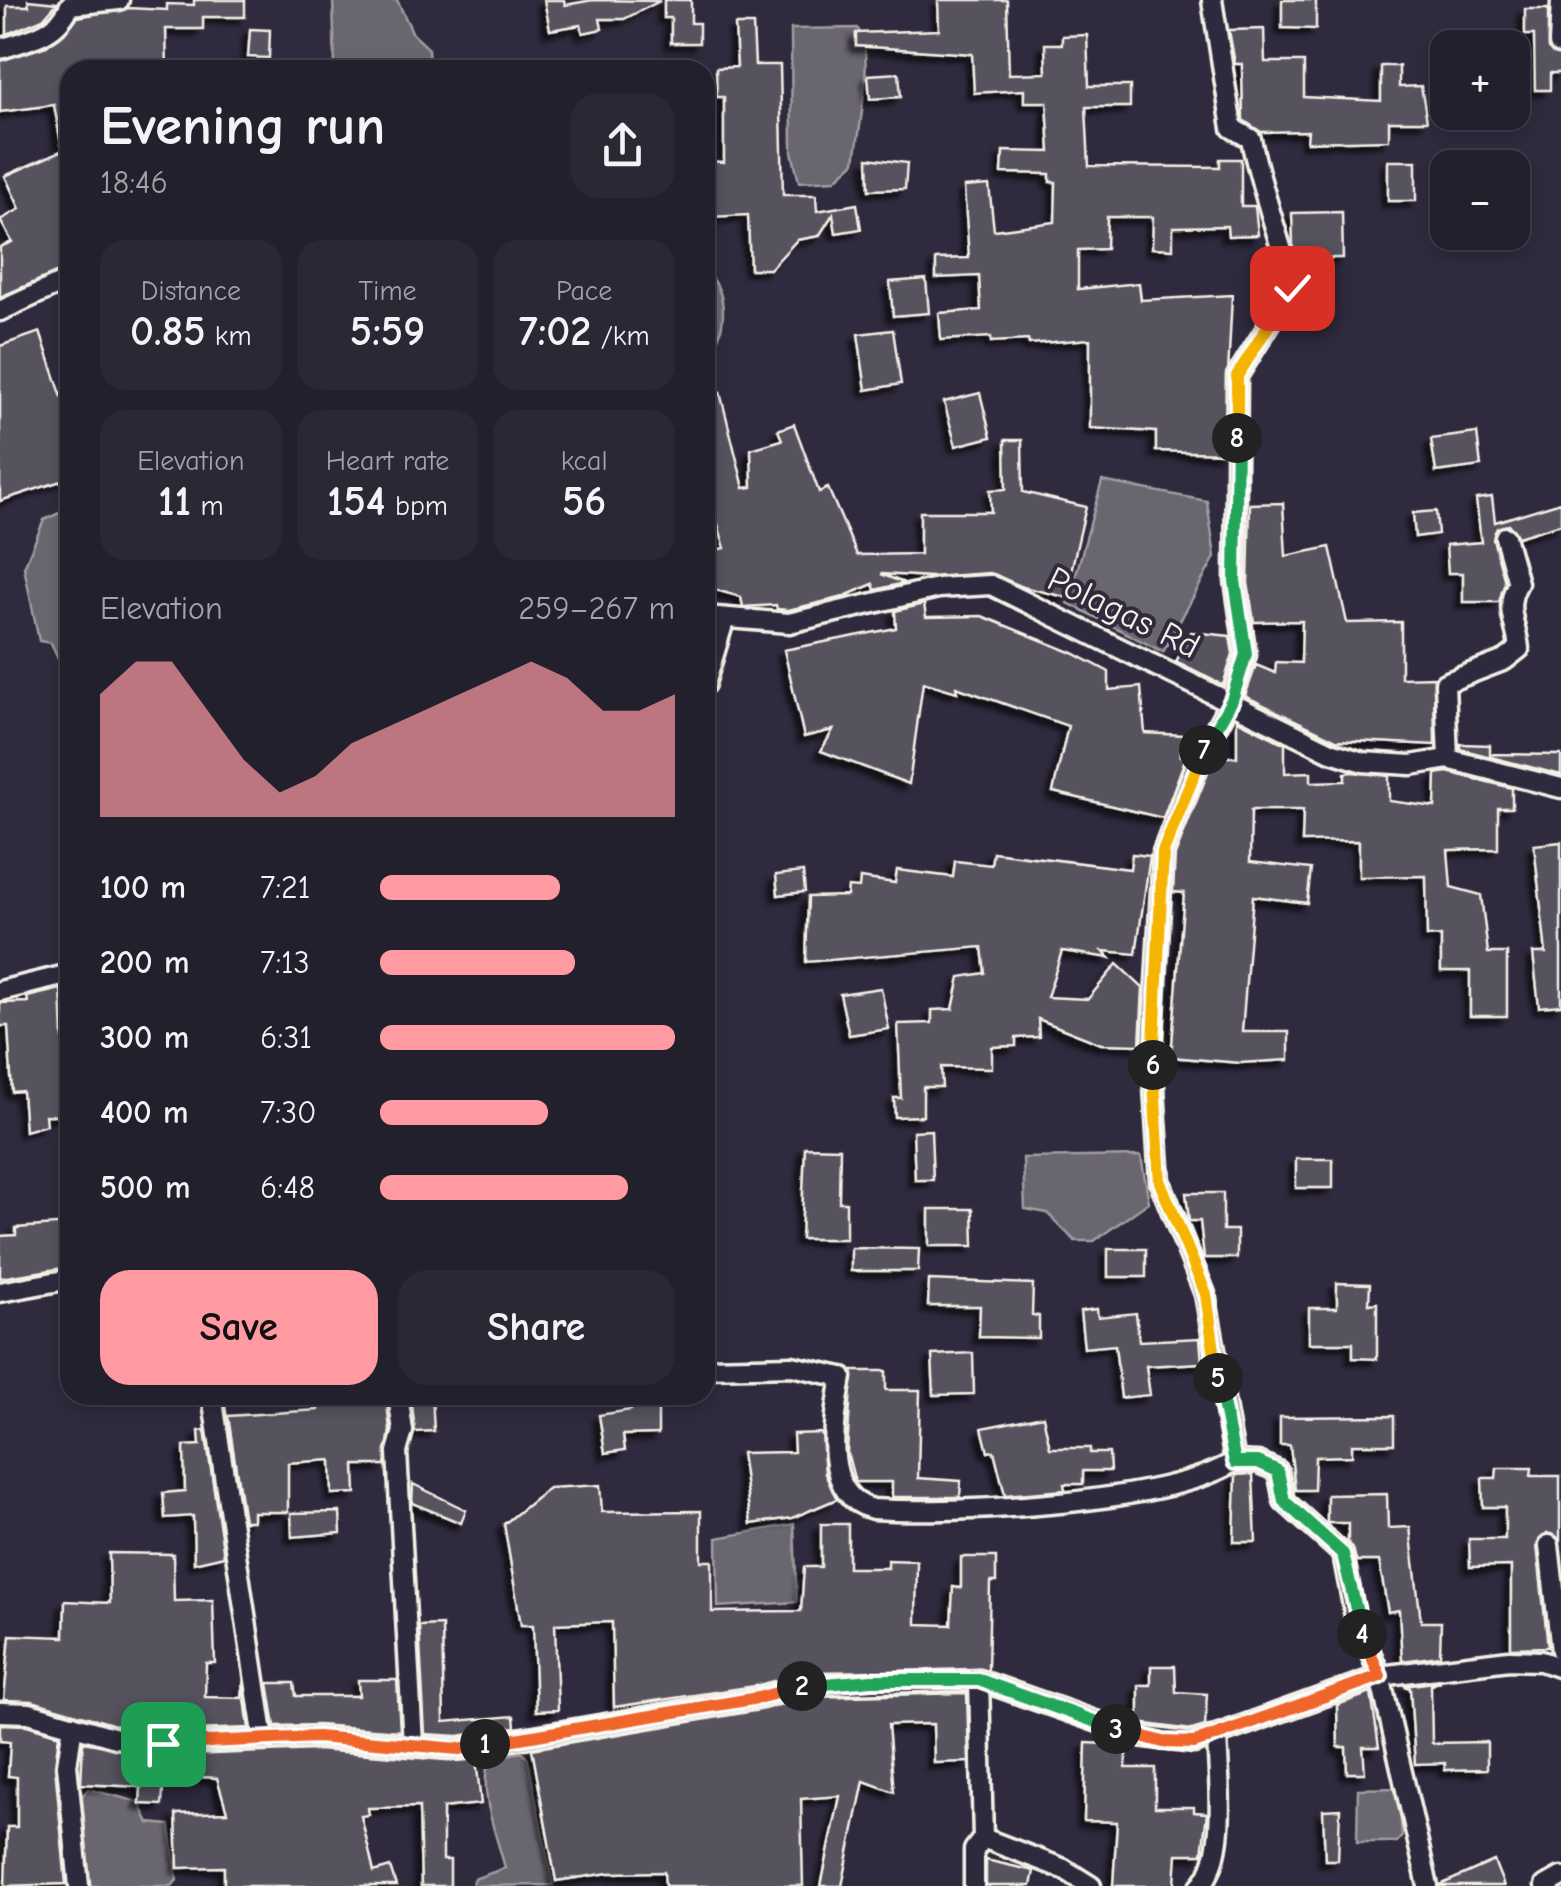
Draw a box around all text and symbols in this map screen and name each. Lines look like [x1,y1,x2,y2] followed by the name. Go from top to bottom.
[1430,30,1530,250] map controls
[1430,30,1530,130] button: +
[570,93,675,198] button: share
[100,94,385,158] text: Evening run
[1430,150,1530,250] button: −
[100,164,168,201] text: 18:46
[1250,246,1335,331] pin
[1265,261,1320,316] icon: check
[141,275,241,307] text: Distance
[358,275,417,307] text: Time
[556,275,612,307] text: Pace
[130,307,206,356] text: 0.85
[350,307,425,356] text: 5:59
[519,307,591,356] text: 7:02
[206,320,252,352] text: km
[591,320,650,352] text: /km
[1212,413,1262,463] pin: 8
[1230,422,1244,454] text: 8
[137,445,244,477] text: Elevation
[326,445,449,477] text: Heart rate
[561,445,608,477] text: kcal
[158,477,191,526] text: 11
[327,477,386,526] text: 154
[562,477,606,526] text: 56
[191,490,224,522] text: m
[386,490,448,522] text: bpm
[1041,558,1207,667] street label: Polagas Rd
[100,590,223,627] text: Elevation
[518,590,675,627] text: 259–267 m
[1179,725,1229,775] pin: 7
[1198,734,1210,766] text: 7
[100,869,186,906] text: 100 m
[260,869,310,906] text: 7:21
[100,944,189,981] text: 200 m
[260,944,310,981] text: 7:13
[100,1019,189,1056] text: 300 m
[260,1019,312,1056] text: 6:31
[1128,1040,1178,1090] pin: 6
[1146,1049,1160,1081] text: 6
[100,1094,188,1131] text: 400 m
[260,1094,317,1131] text: 7:30
[100,1169,190,1206] text: 500 m
[260,1169,315,1206] text: 6:48
[100,1270,378,1385] button: Save
[398,1270,675,1385] button: Share
[1193,1353,1243,1403] pin: 5
[1211,1362,1225,1394] text: 5
[1337,1609,1387,1659] pin: 4
[1355,1618,1369,1650] text: 4
[777,1661,827,1711] pin: 2
[795,1670,809,1702] text: 2
[121,1702,206,1787] pin
[1091,1704,1141,1754] pin: 3
[1109,1713,1123,1745] text: 3
[136,1717,191,1772] icon: arrive
[460,1719,510,1769] pin: 1
[479,1728,491,1760] text: 1

